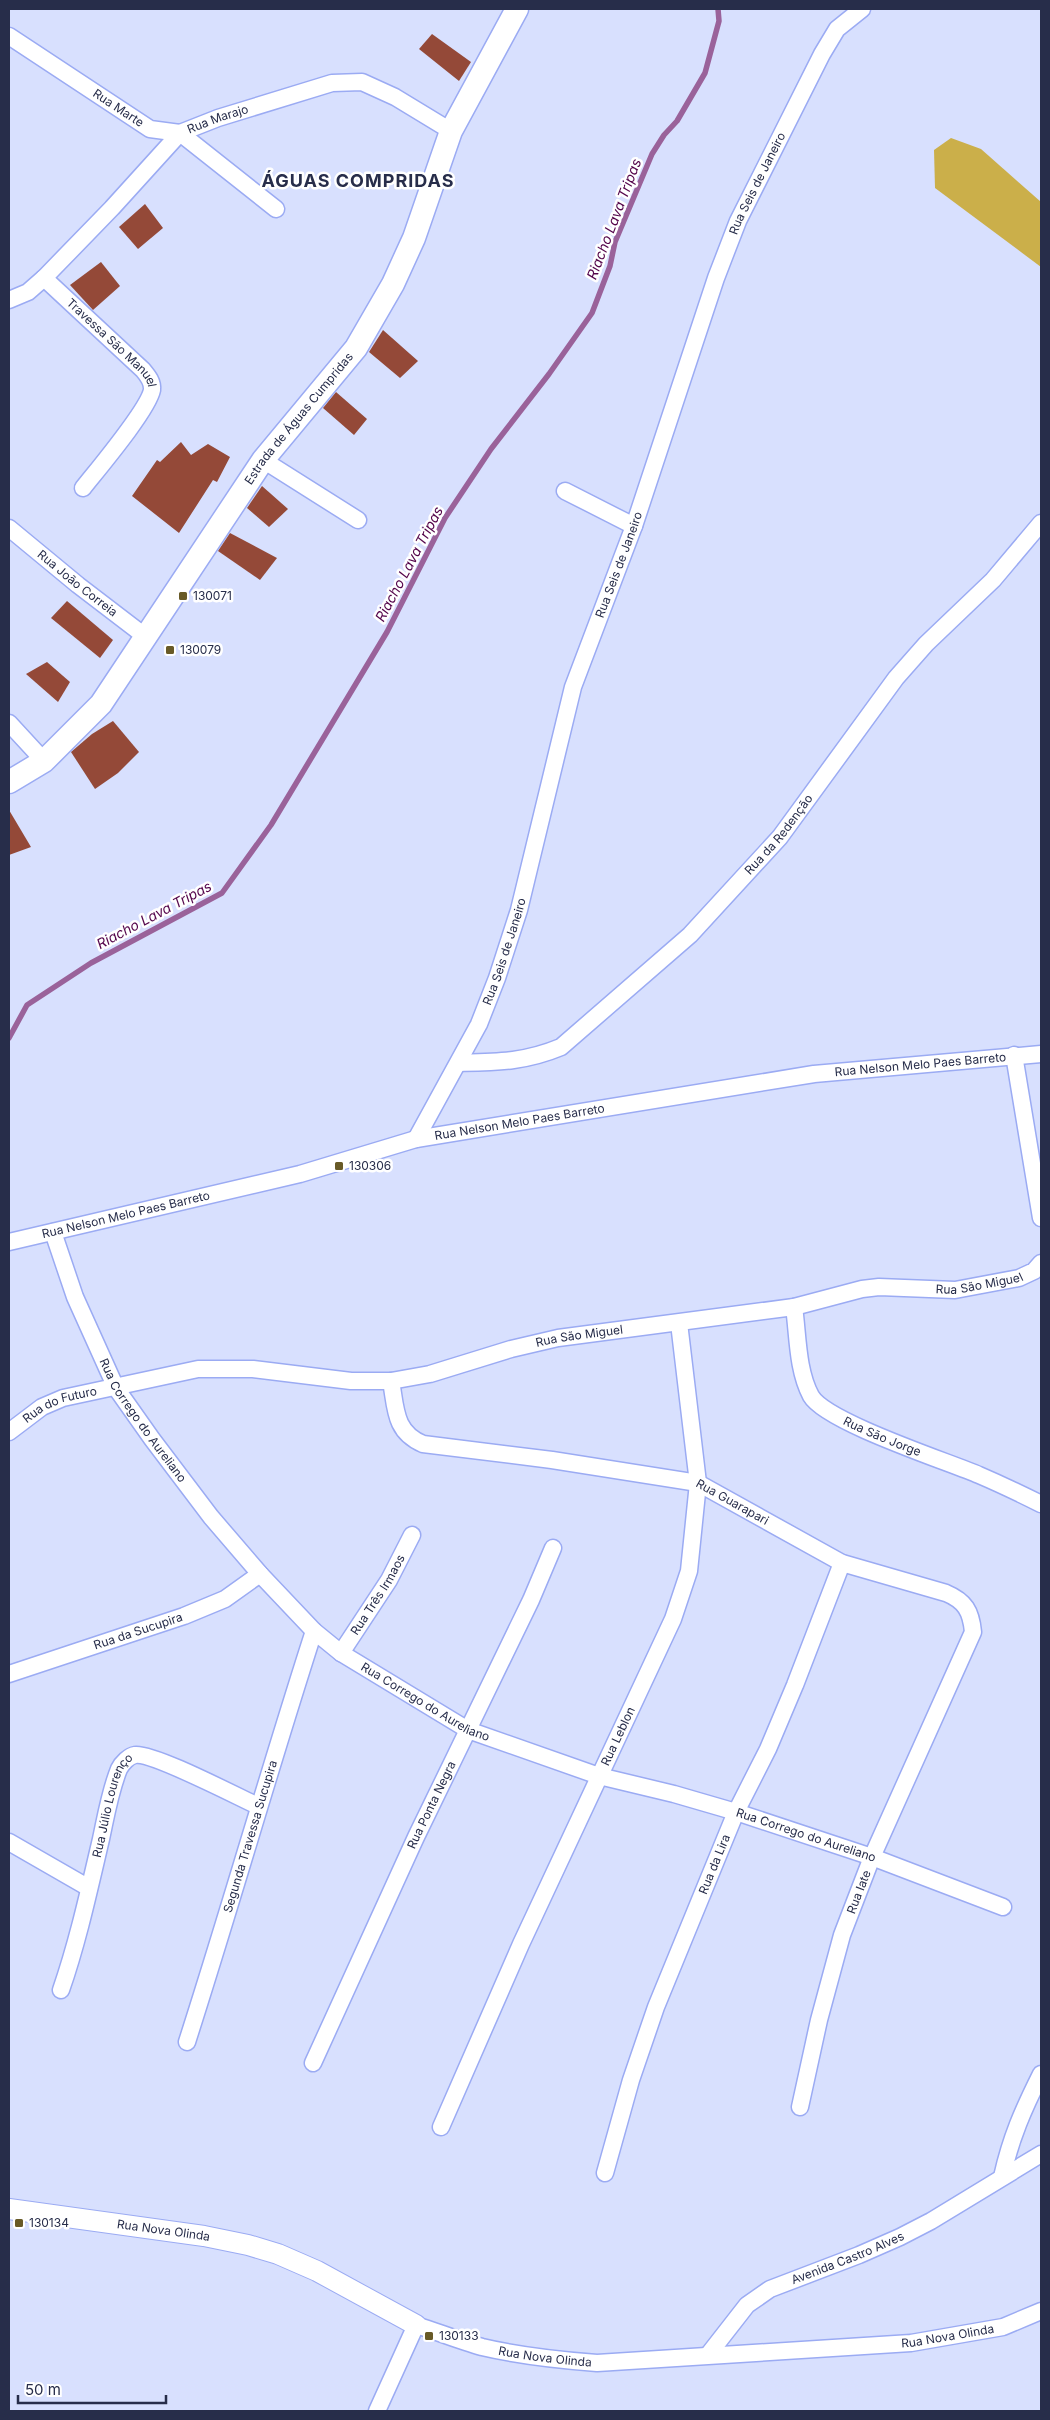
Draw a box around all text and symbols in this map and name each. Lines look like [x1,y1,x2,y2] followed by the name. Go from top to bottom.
[90,85,147,130] street label: Rua Marte
[185,101,250,136] street label: Rua Marajo
[725,130,788,237] street label: Rua Seis de Janeiro
[583,156,644,282] water label: Riacho Lava Tripas
[262,170,454,191] district label: ÁGUAS COMPRIDAS
[64,295,160,388] street label: Travessa São Manuel
[241,349,356,487] street label: Estrada de Águas Cumpridas
[371,503,446,624] water label: Riacho Lava Tripas
[592,510,645,620] street label: Rua Seis de Janeiro
[35,547,121,619] street label: Rua João Correia
[193,588,232,603] place label: 130071
[177,590,189,602] marker: 130071
[180,642,221,657] place label: 130079
[164,644,176,656] marker: 130079
[741,791,816,878] street label: Rua da Redenção
[93,877,214,952] water label: Riacho Lava Tripas
[479,896,529,1007] street label: Rua Seis de Janeiro
[834,1049,1007,1079] street label: Rua Nelson Melo Paes Barreto
[433,1100,606,1143] street label: Rua Nelson Melo Paes Barreto
[349,1158,391,1173] place label: 130306
[333,1160,345,1172] marker: 130306
[40,1187,211,1241] street label: Rua Nelson Melo Paes Barreto
[935,1269,1025,1297] street label: Rua São Miguel
[534,1322,624,1350] street label: Rua São Miguel
[97,1356,190,1485] street label: Rua Corrego do Aureliano
[20,1383,98,1426] street label: Rua do Futuro
[841,1413,923,1459] street label: Rua São Jorge
[694,1475,772,1528] street label: Rua Guarapari
[347,1552,408,1638] street label: Rua Três Irmaos
[92,1609,184,1652] street label: Rua da Sucupira
[358,1659,492,1744] street label: Rua Corrego do Aureliano
[597,1704,638,1768] street label: Rua Leblon
[89,1750,135,1859] street label: Rua Júlio Lourenço
[220,1758,280,1914] street label: Segunda Travessa Sucupira
[404,1758,459,1851] street label: Rua Ponta Negra
[734,1805,878,1865] street label: Rua Corrego do Aureliano
[695,1832,733,1896] street label: Rua da Lira
[843,1868,874,1916] street label: Rua Iate
[29,2215,69,2230] place label: 130134
[116,2216,212,2244] street label: Rua Nova Olinda
[13,2217,25,2229] marker: 130134
[789,2228,906,2287] street label: Avenida Castro Alves
[901,2321,995,2351] street label: Rua Nova Olinda
[439,2328,479,2343] place label: 130133
[423,2330,435,2342] marker: 130133
[497,2343,592,2370] street label: Rua Nova Olinda
[18,2372,165,2404] scale bar
[25,2380,61,2399] text: 50 m

